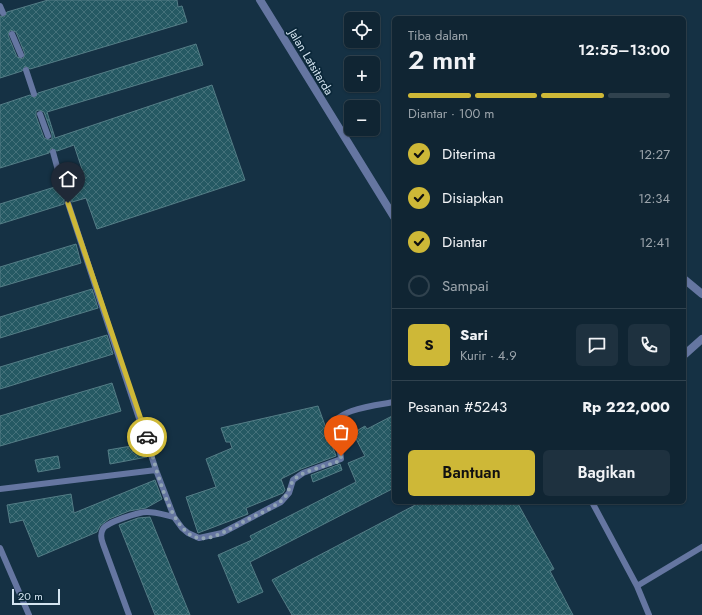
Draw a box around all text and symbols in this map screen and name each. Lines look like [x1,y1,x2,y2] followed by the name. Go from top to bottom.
[344,12,380,136] map controls
[344,12,380,48] button: locate
[283,24,338,99] street label: Jalan Latsitarda
[408,26,468,45] text: Tiba dalam
[578,39,670,61] text: 12:55–13:00
[408,41,475,79] text: 2 mnt
[344,56,380,92] button: +
[344,100,380,136] button: −
[408,104,494,123] text: Diantar · 100 m
[408,143,430,165] icon: check
[442,143,495,165] text: Diterima
[639,145,670,164] text: 12:27
[51,162,85,203] pin
[57,168,79,190] icon: home
[408,187,430,209] icon: check
[442,187,504,209] text: Disiapkan
[638,189,670,208] text: 12:34
[408,231,430,253] icon: check
[442,231,487,253] text: Diantar
[639,233,670,252] text: 12:41
[442,275,489,297] text: Sampai
[460,324,488,346] text: Sari
[576,324,618,366] button: chat
[628,324,670,366] button: phone
[424,334,434,356] text: S
[460,346,517,365] text: Kurir · 4.9
[408,396,507,418] text: Pesanan #5243
[582,396,670,418] text: Rp 222,000
[324,415,358,456] pin
[127,417,167,457] courier
[330,421,352,443] icon: bag
[136,426,158,448] icon: car
[408,450,535,496] button: Bantuan
[543,450,670,496] button: Bagikan
[12,587,60,606] scale bar
[18,588,43,604] text: 20 m

